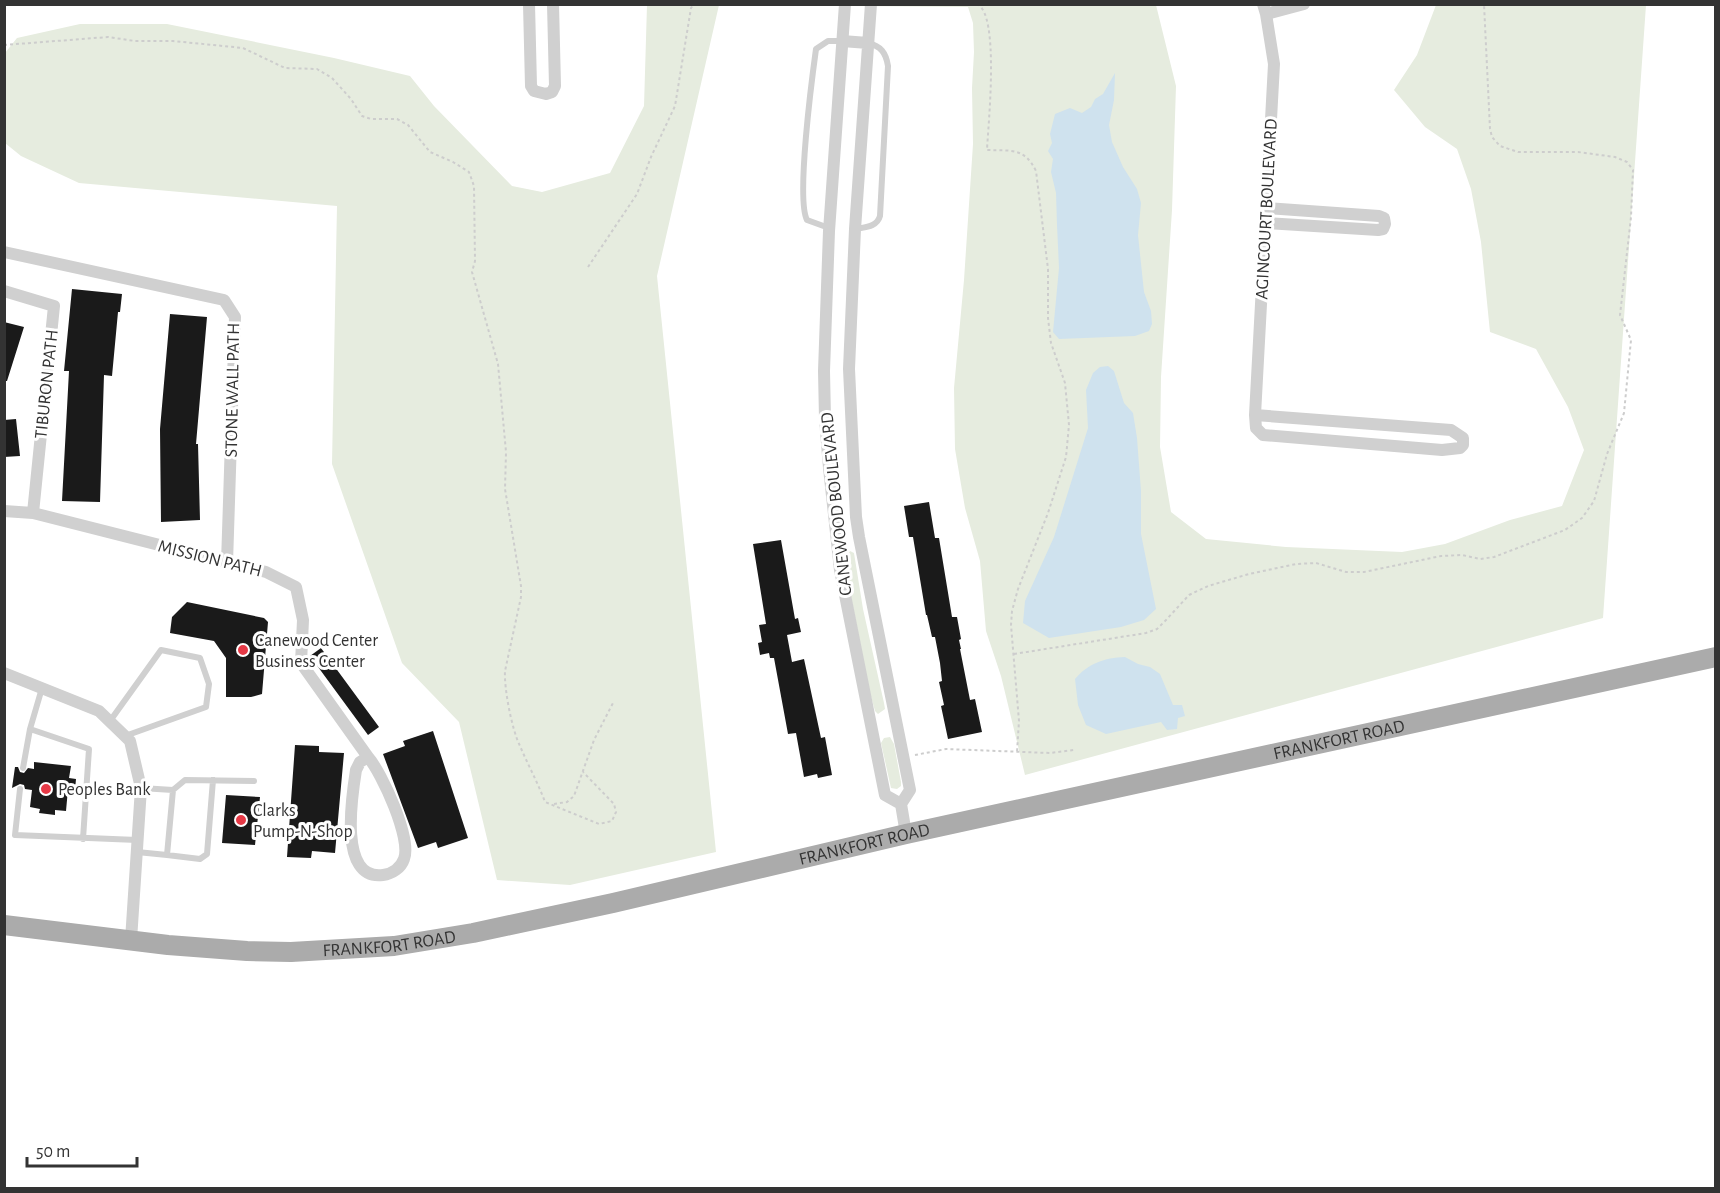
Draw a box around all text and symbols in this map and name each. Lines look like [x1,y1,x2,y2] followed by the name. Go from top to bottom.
[1253,118,1281,300] street label: AGINCOURT BOULEVARD
[223,323,243,458] street label: STONE WALL PATH
[32,328,62,440] street label: TIBURON PATH
[818,411,856,596] street label: CANEWOOD BOULEVARD
[156,537,263,581] street label: MISSION PATH
[255,632,378,671] place label: Canewood Center Business Center
[236,643,250,657] marker: Canewood Center Business Center
[1272,717,1406,763] street label: FRANKFORT ROAD
[58,781,151,799] place label: Peoples Bank
[39,782,53,796] marker: Peoples Bank
[253,802,353,841] place label: Clarks Pump-N-Shop
[234,813,248,827] marker: Clarks Pump-N-Shop
[797,821,932,869] street label: FRANKFORT ROAD
[322,928,457,960] street label: FRANKFORT ROAD
[27,1130,136,1168] scale bar
[36,1143,70,1161] text: 50 m

